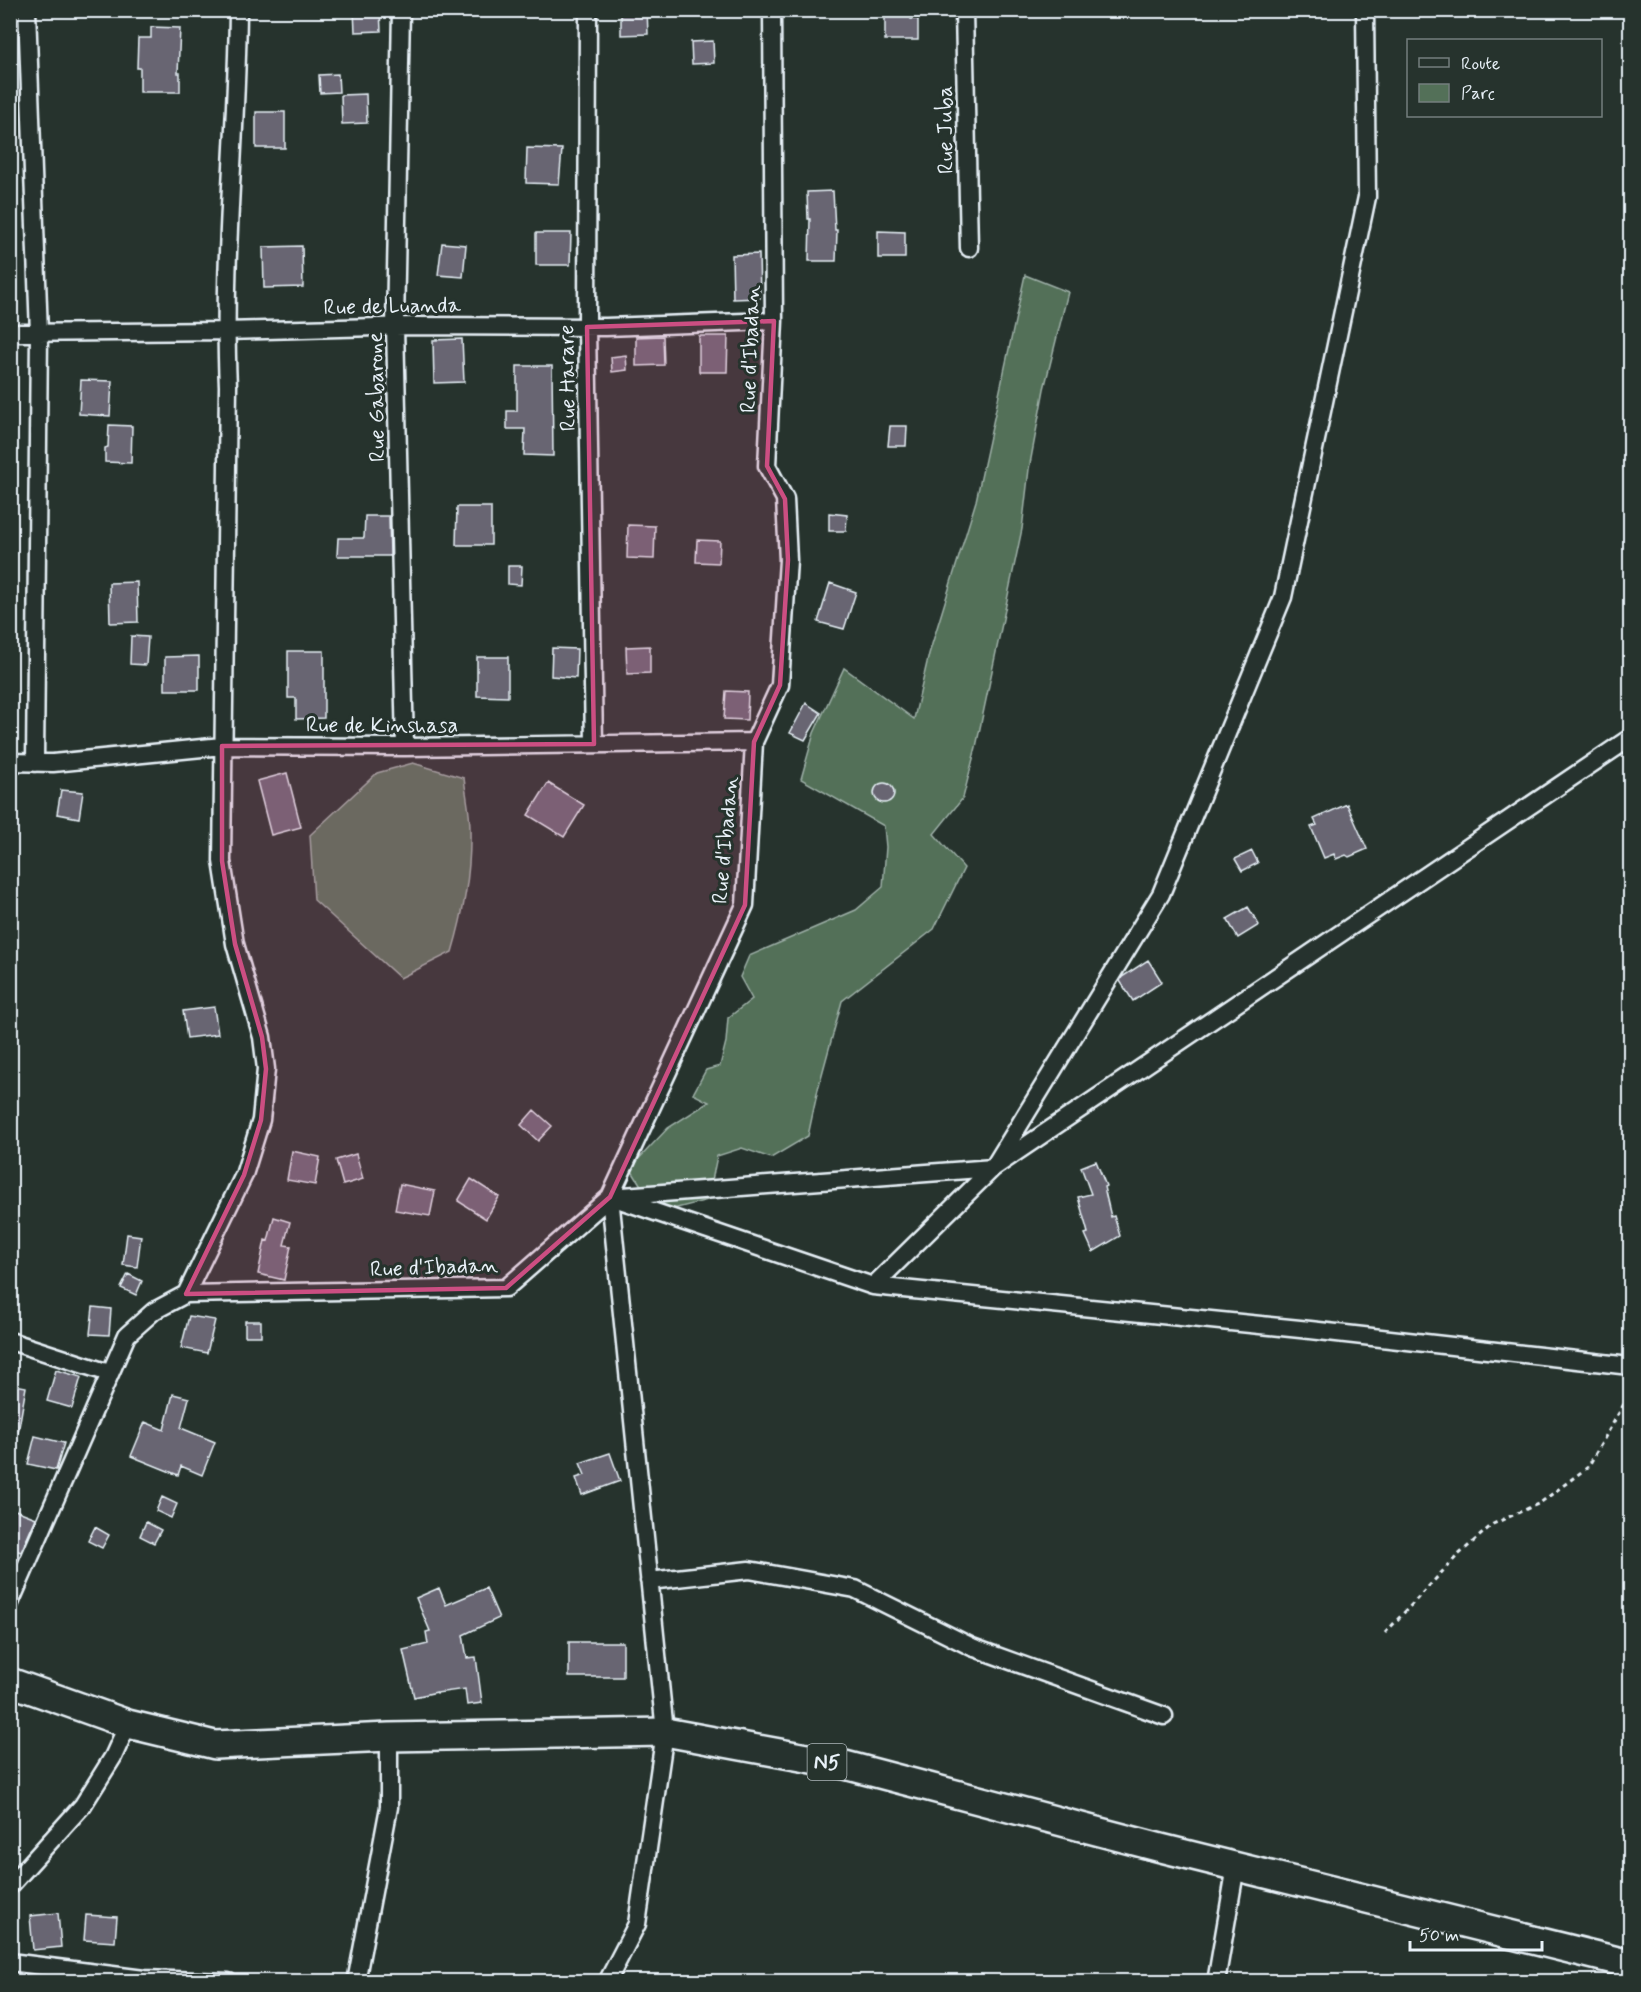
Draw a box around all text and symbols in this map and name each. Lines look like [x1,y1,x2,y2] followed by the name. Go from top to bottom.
[1407,39,1602,117] legend
[1461,52,1500,76] text: Route
[1461,82,1495,106] text: Parc
[931,86,961,174] street label: Rue Juba
[735,285,767,414] street label: Rue d'Ibadan
[323,292,462,322] street label: Rue de Luanda
[553,324,583,431] street label: Rue Harare
[362,332,392,462] street label: Rue Gabarone
[306,712,458,740] street label: Rue de Kinshasa
[706,775,746,905] street label: Rue d'Ibadan
[370,1252,499,1284] street label: Rue d'Ibadan
[808,1744,846,1780] road number: N5
[1410,1914,1542,1952] scale bar
[1419,1924,1459,1948] text: 50 m

